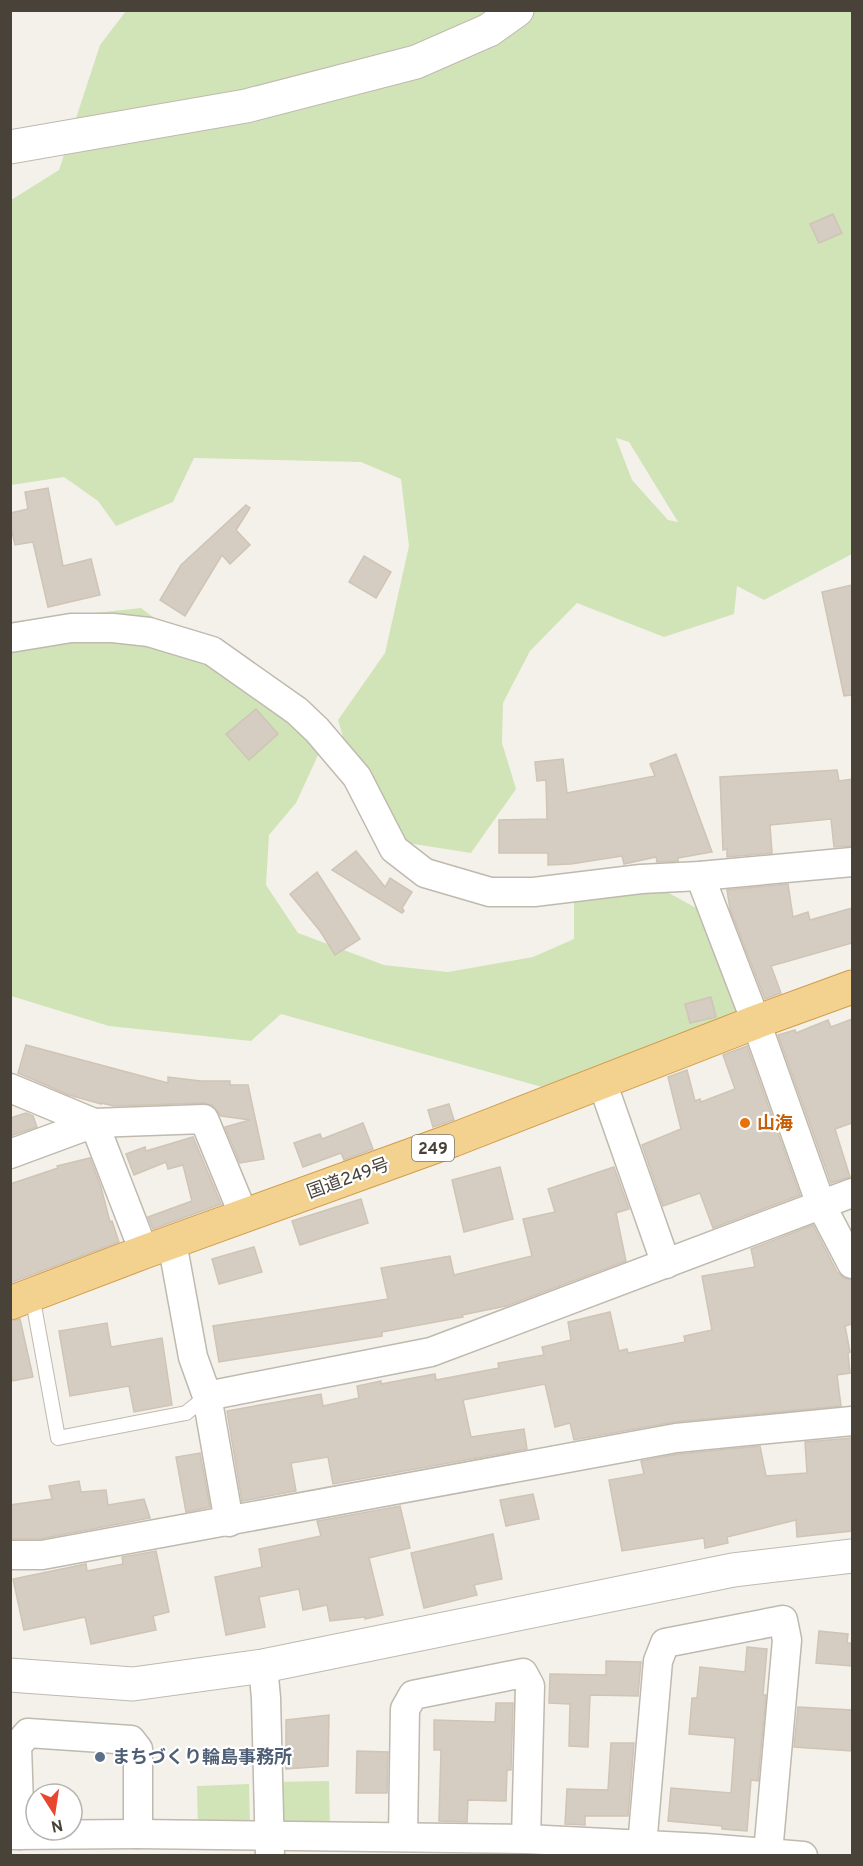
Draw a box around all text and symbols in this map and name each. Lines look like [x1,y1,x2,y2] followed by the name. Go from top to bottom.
[757,1113,793,1136] place label: 山海
[738,1116,752,1130] marker: 山海
[412,1135,454,1161] road number: 249
[304,1154,393,1205] street label: 国道249号
[112,1747,292,1770] place label: まちづくり輪島事務所
[93,1750,107,1764] marker: まちづくり輪島事務所
[24,1782,84,1842] north arrow
[49,1814,64,1836] text: N

